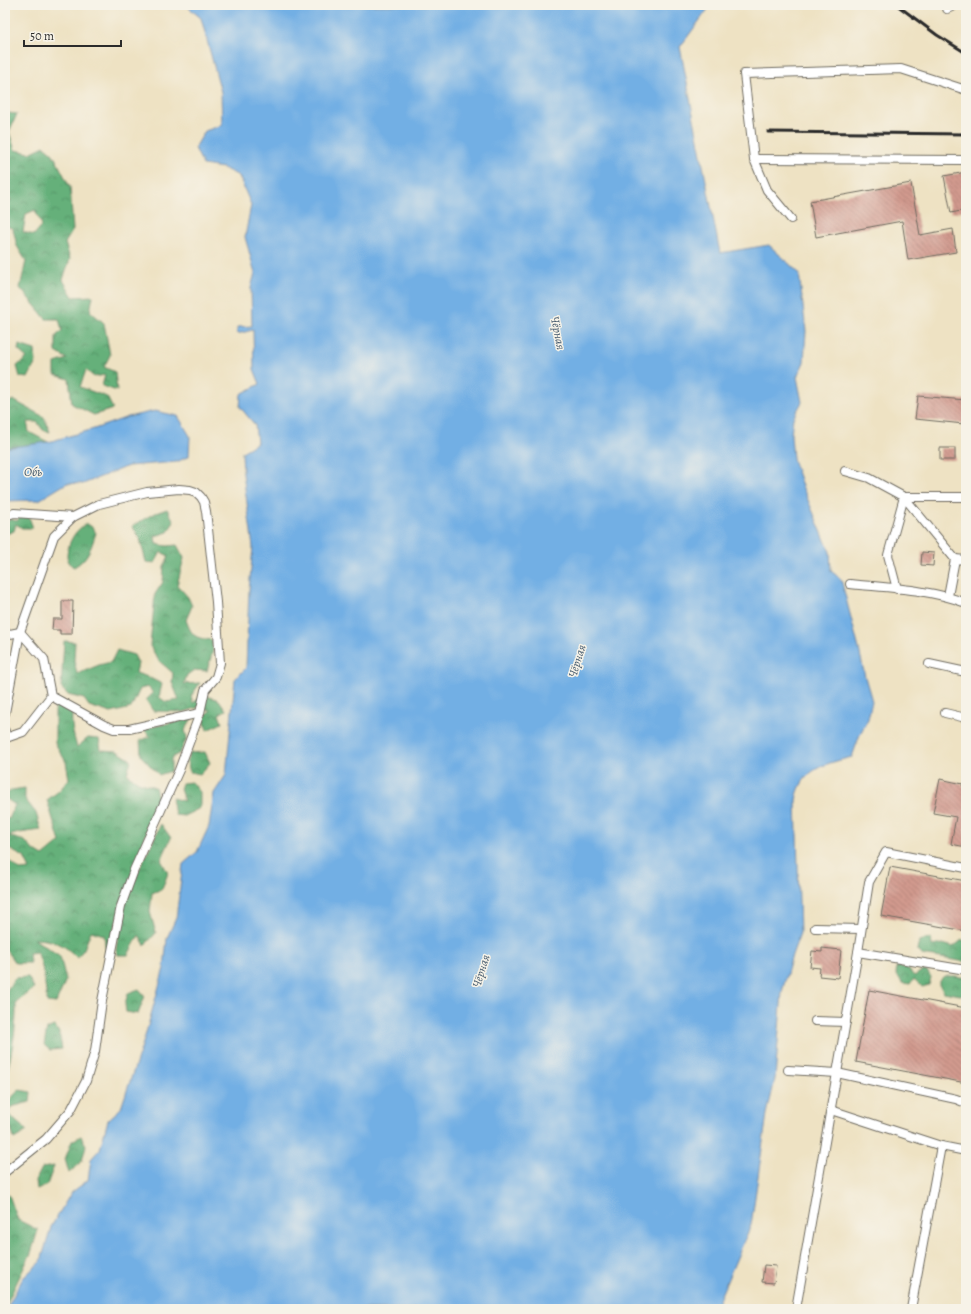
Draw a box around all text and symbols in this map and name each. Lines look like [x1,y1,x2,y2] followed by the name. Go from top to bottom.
[24,22,121,48] scale bar
[30,28,54,44] text: 50 m
[547,315,569,352] water label: Чёрная
[24,464,42,480] water label: Обь
[564,642,590,679] water label: Чёрная
[468,952,494,989] water label: Чёрная

